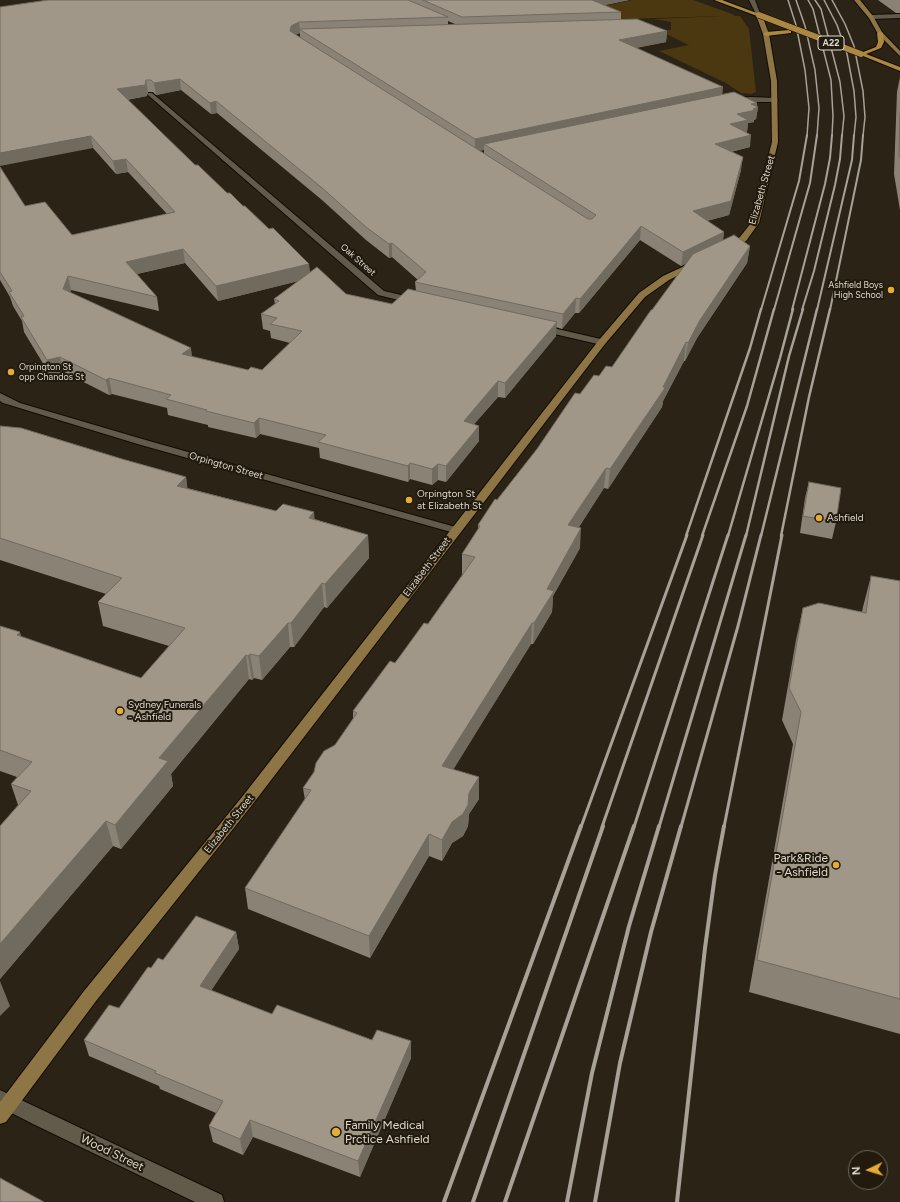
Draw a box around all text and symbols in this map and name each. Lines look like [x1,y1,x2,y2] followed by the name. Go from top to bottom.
[818,36,844,50] road number: A22
[746,154,778,226] street label: Elizabeth Street
[338,242,378,278] street label: Oak Street
[828,280,883,301] place label: Ashfield Boys High School
[886,285,896,295] marker: Ashfield Boys High School
[19,362,84,383] place label: Orpington St opp Chandos St
[6,367,16,377] marker: Orpington St opp Chandos St
[188,450,264,482] street label: Orpington Street
[417,488,482,512] place label: Orpington St at Elizabeth St
[404,495,414,505] marker: Orpington St at Elizabeth St
[827,512,864,524] place label: Ashfield
[814,513,824,523] marker: Ashfield
[401,535,453,599] street label: Elizabeth Street
[128,699,201,722] place label: Sydney Funerals - Ashfield
[115,706,125,716] marker: Sydney Funerals - Ashfield
[202,792,256,856] street label: Elizabeth Street
[774,851,828,879] place label: Park&Ride - Ashfield
[831,860,841,870] marker: Park&Ride - Ashfield
[345,1118,430,1146] place label: Family Medical Prctice Ashfield
[330,1126,342,1138] marker: Family Medical Prctice Ashfield
[78,1132,146,1174] street label: Wood Street
[848,1150,888,1190] north arrow
[850,1166,863,1176] text: N

